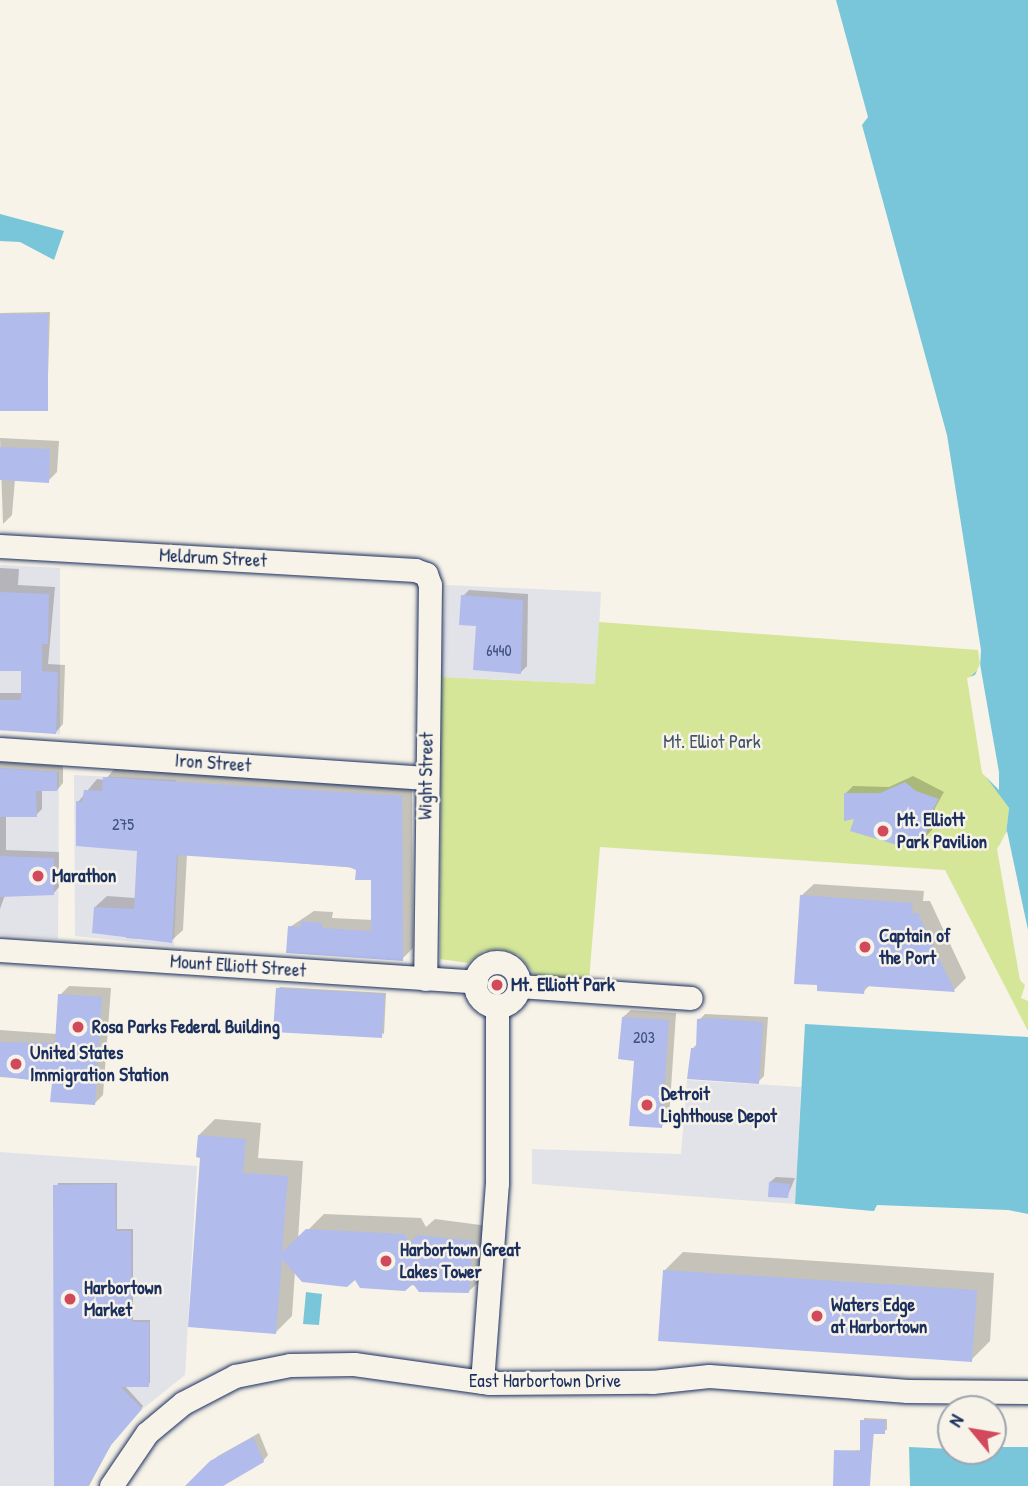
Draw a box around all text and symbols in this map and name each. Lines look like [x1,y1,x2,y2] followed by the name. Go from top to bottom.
[159,544,267,572] street label: Meldrum Street
[486,640,512,660] house number: 6440
[663,731,761,753] park label: Mt. Elliot Park
[414,732,438,820] street label: Wight Street
[174,749,252,777] street label: Iron Street
[897,809,987,853] place label: Mt. Elliott Park Pavilion
[112,814,134,834] house number: 275
[875,823,891,839] marker: Mt. Elliott Park Pavilion
[52,865,116,887] place label: Marathon
[30,868,46,884] marker: Marathon
[879,925,951,969] place label: Captain of the Port
[857,939,873,955] marker: Captain of the Port
[169,950,307,982] street label: Mount Elliott Street
[511,974,615,996] place label: Mt. Elliott Park
[489,977,505,993] marker: Mt. Elliott Park
[92,1016,280,1038] place label: Rosa Parks Federal Building
[70,1019,86,1035] marker: Rosa Parks Federal Building
[633,1027,655,1047] house number: 203
[30,1042,169,1086] place label: United States Immigration Station
[8,1056,24,1072] marker: United States Immigration Station
[661,1083,777,1127] place label: Detroit Lighthouse Depot
[639,1097,655,1113] marker: Detroit Lighthouse Depot
[400,1239,520,1283] place label: Harbortown Great Lakes Tower
[378,1253,394,1269] marker: Harbortown Great Lakes Tower
[84,1277,162,1321] place label: Harbortown Market
[62,1291,78,1307] marker: Harbortown Market
[831,1294,927,1338] place label: Waters Edge at Harbortown
[809,1308,825,1324] marker: Waters Edge at Harbortown
[469,1370,621,1392] street label: East Harbortown Drive
[937,1395,1007,1465] north arrow
[942,1410,969,1431] text: N

